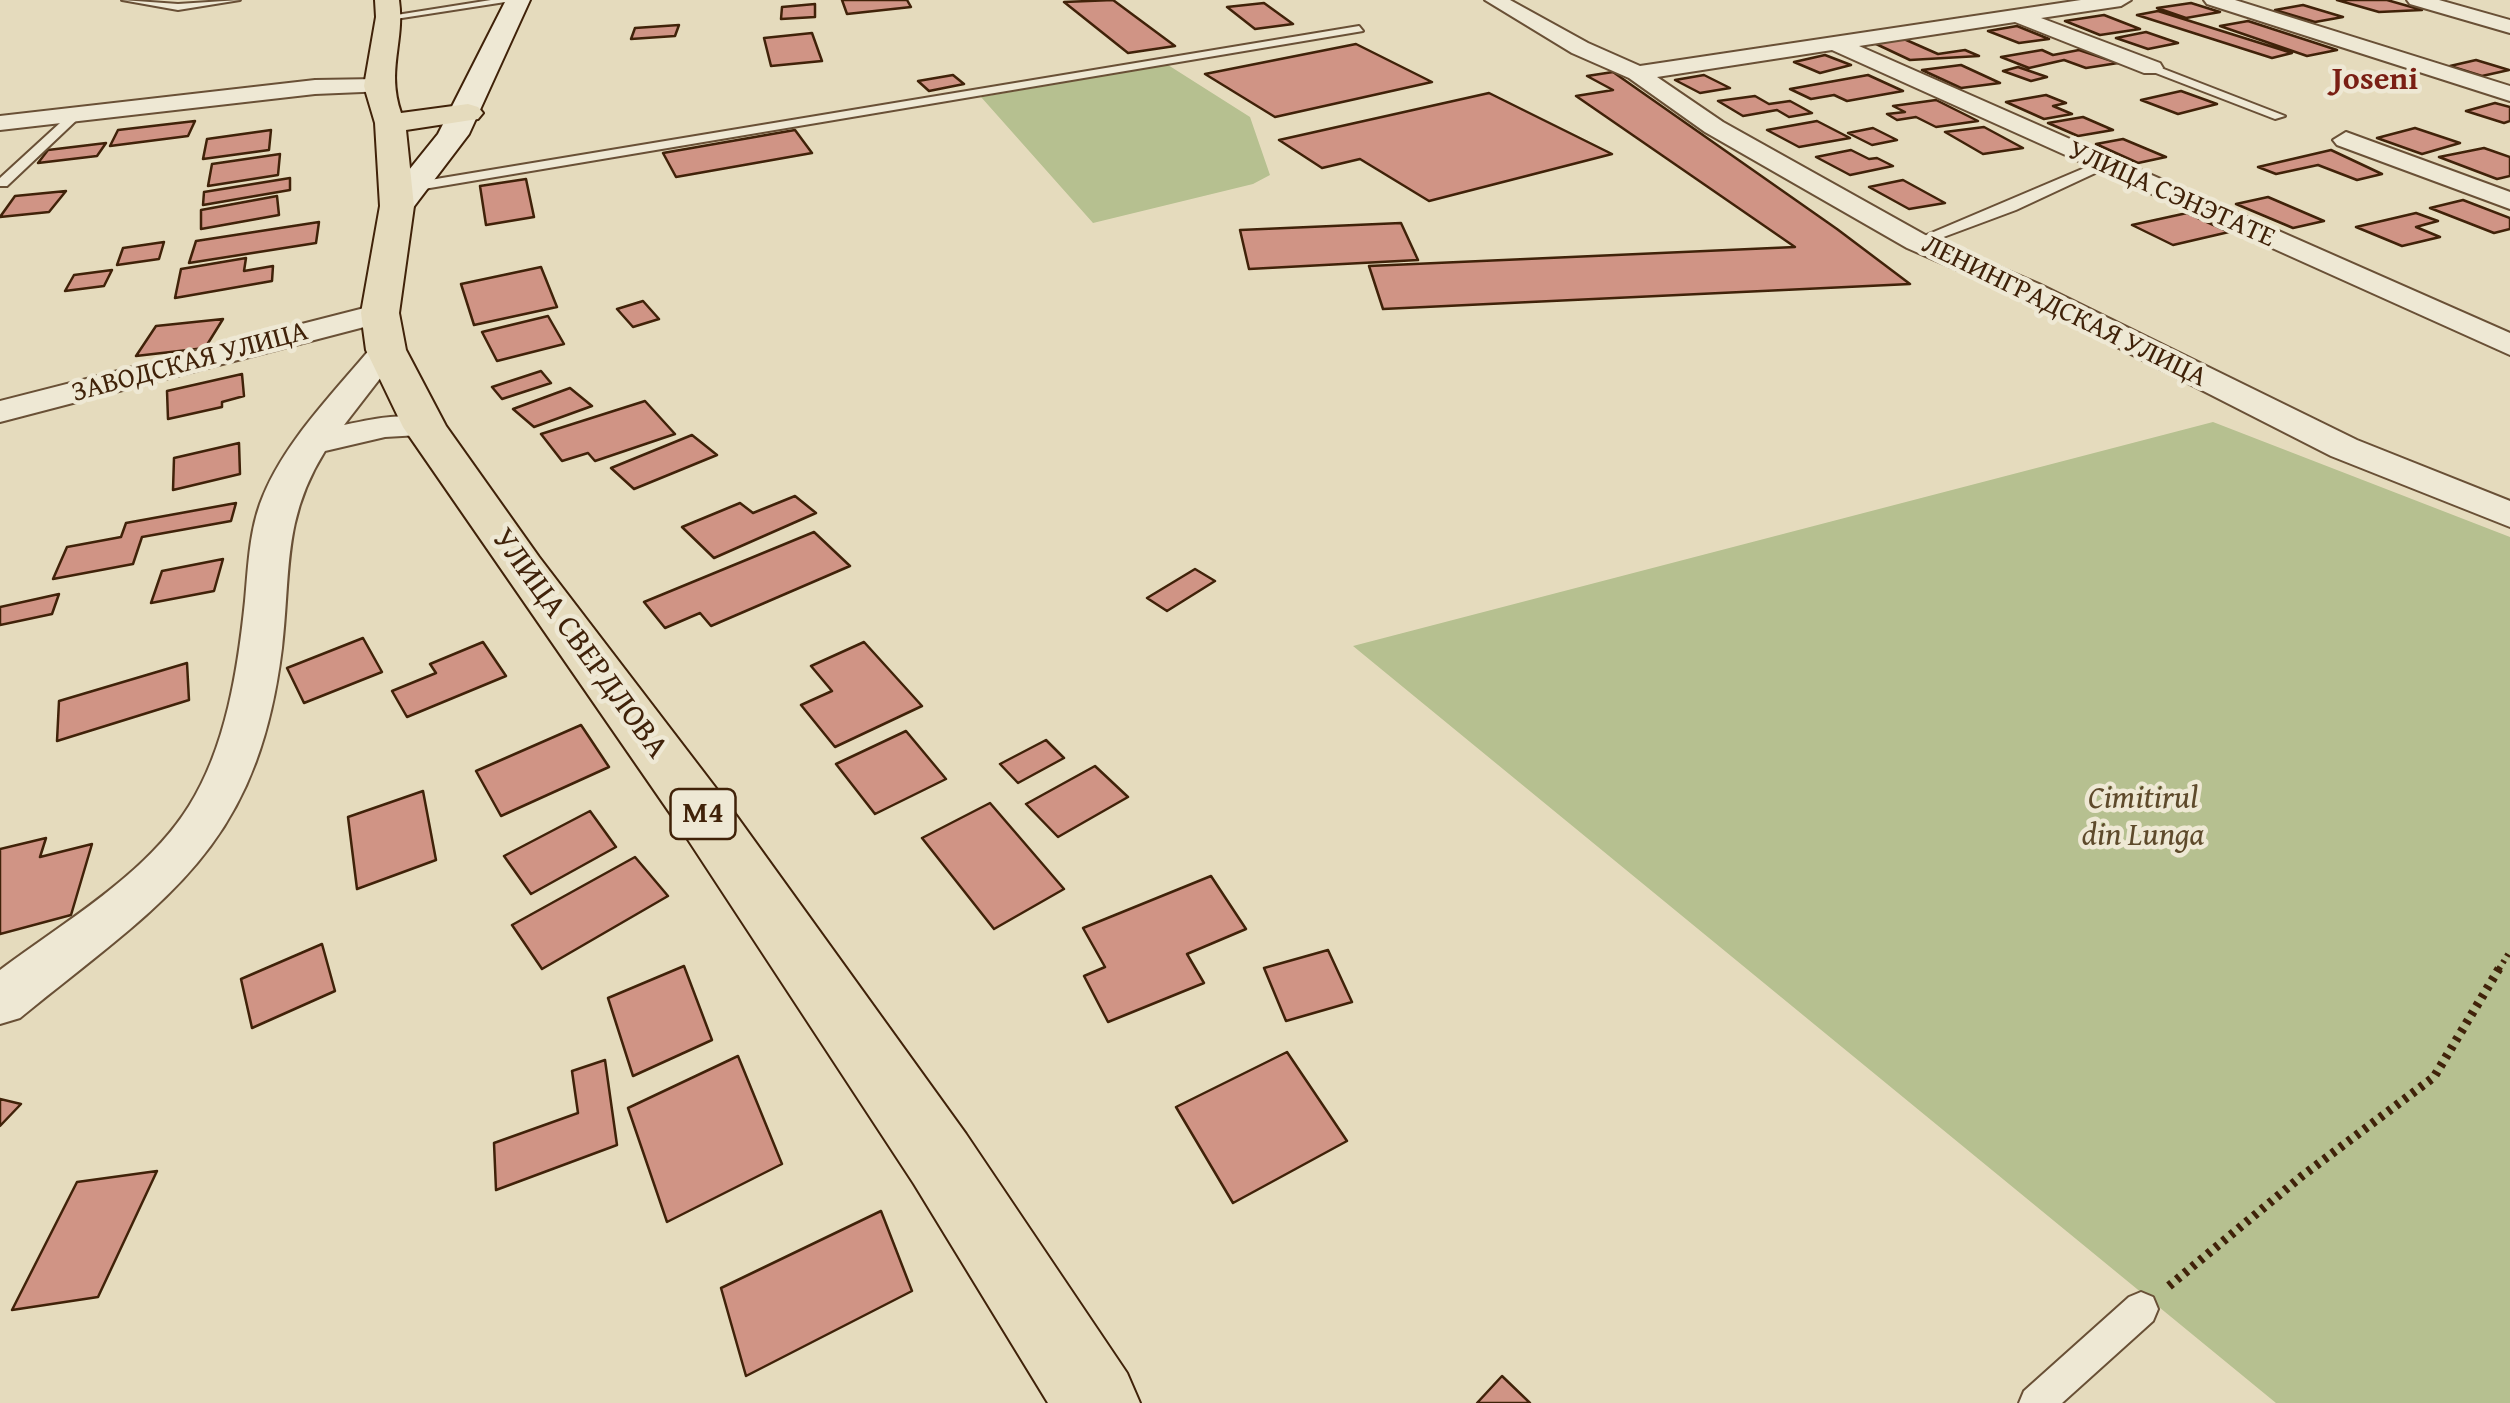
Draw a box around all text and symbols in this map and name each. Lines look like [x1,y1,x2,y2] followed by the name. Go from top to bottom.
[2332,62,2418,100] district label: Joseni
[2062,134,2280,256] street label: УЛИЦА СЭНЭТАТЕ
[1916,228,2212,396] street label: ЛЕНИНГРАДСКАЯ УЛИЦА
[68,315,312,411] street label: ЗАВОДСКАЯ УЛИЦА
[483,521,675,767] street label: УЛИЦА СВЕРДЛОВА
[2082,781,2204,856] park label: Cimitirul din Lunga
[670,789,736,839] road number: M4

